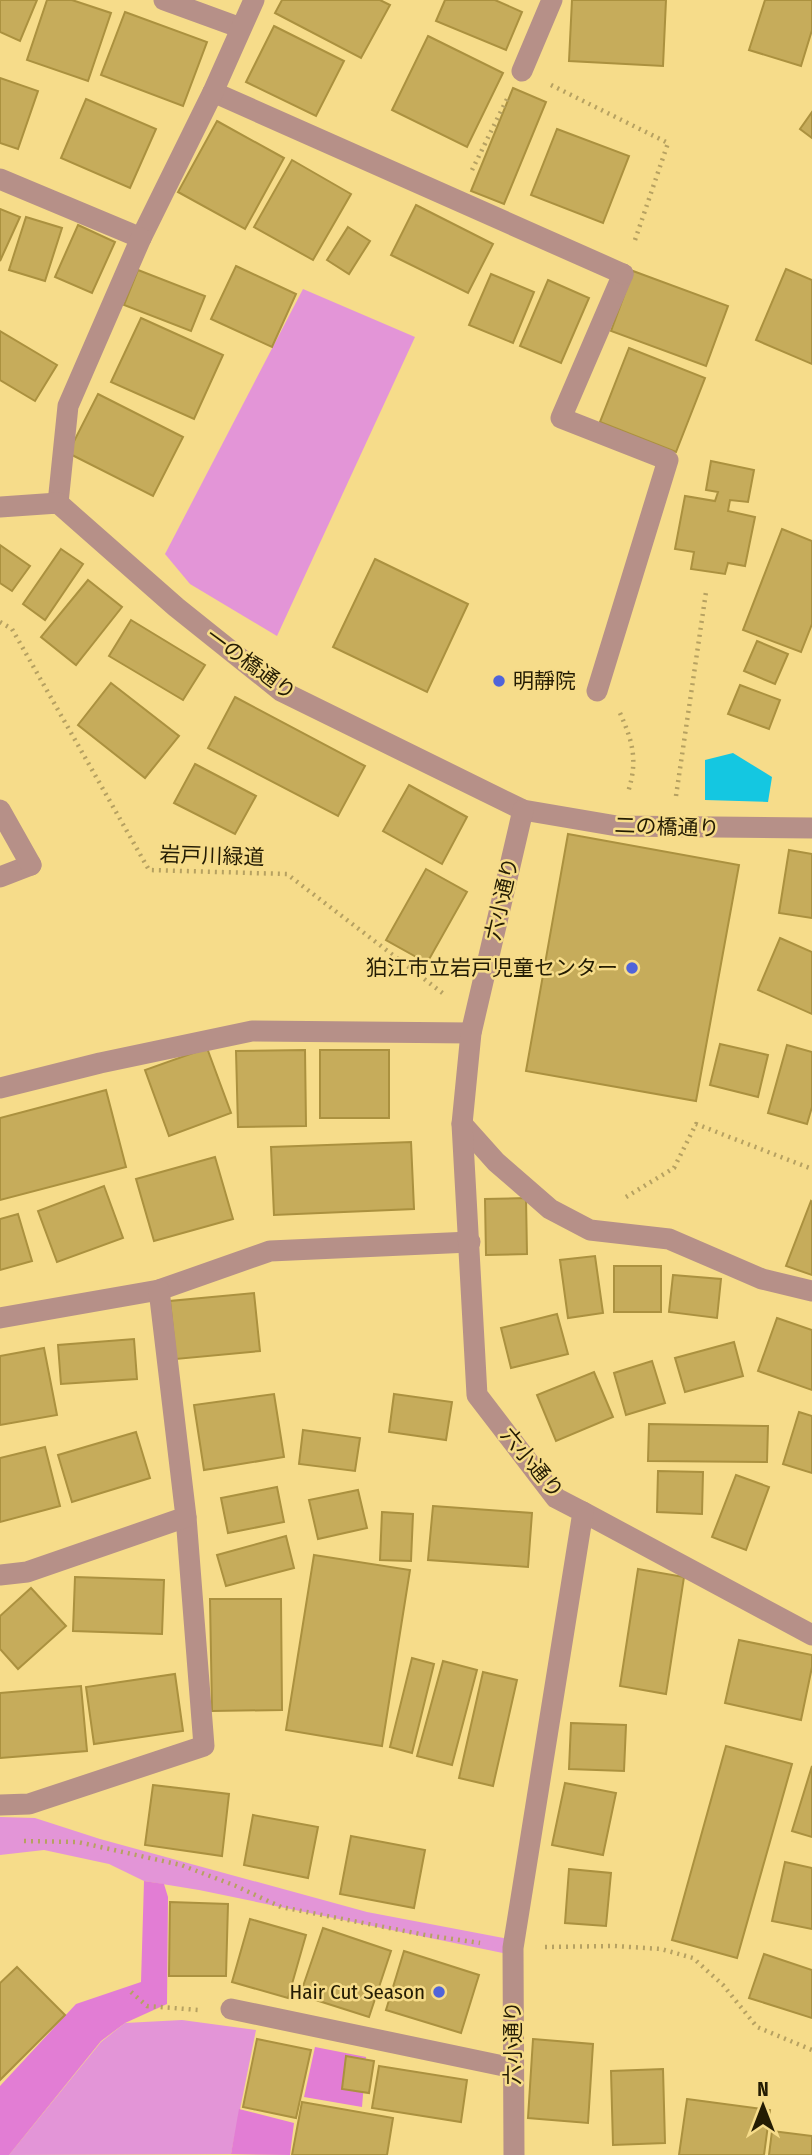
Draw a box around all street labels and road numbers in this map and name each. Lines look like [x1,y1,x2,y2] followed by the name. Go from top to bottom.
[201,623,301,705] street label: 一の橋通り
[614,812,720,842] street label: 二の橋通り
[159,841,265,871] street label: 岩戸川緑道
[480,855,524,943] street label: 六小通り
[495,1422,569,1504] street label: 六小通り
[500,2001,526,2085] street label: 六小通り

